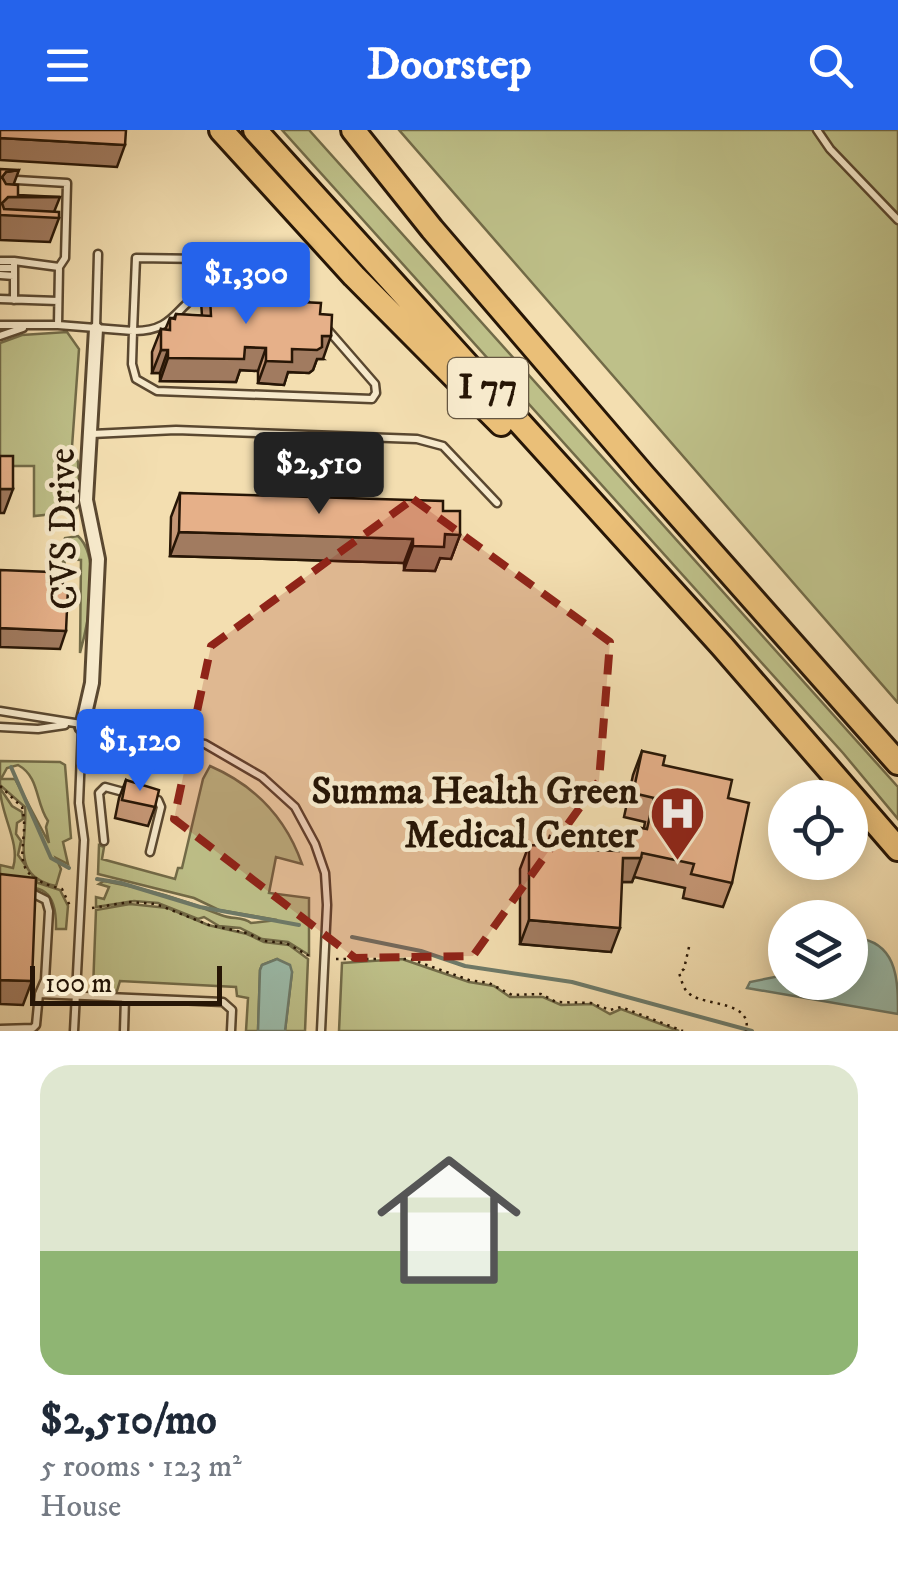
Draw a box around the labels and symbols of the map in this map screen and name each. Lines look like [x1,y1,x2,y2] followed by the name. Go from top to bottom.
[165,242,327,327] pin: $1,300
[448,358,528,418] road number: I 77
[238,432,400,517] pin: $2,510
[39,448,89,610] street label: CVS Drive
[59,709,221,794] pin: $1,120
[312,768,639,860] place label: Summa Health Green Medical Center
[647,784,707,863] hospital icon: Summa Health Green Medical Center
[30,961,222,1006] scale bar

